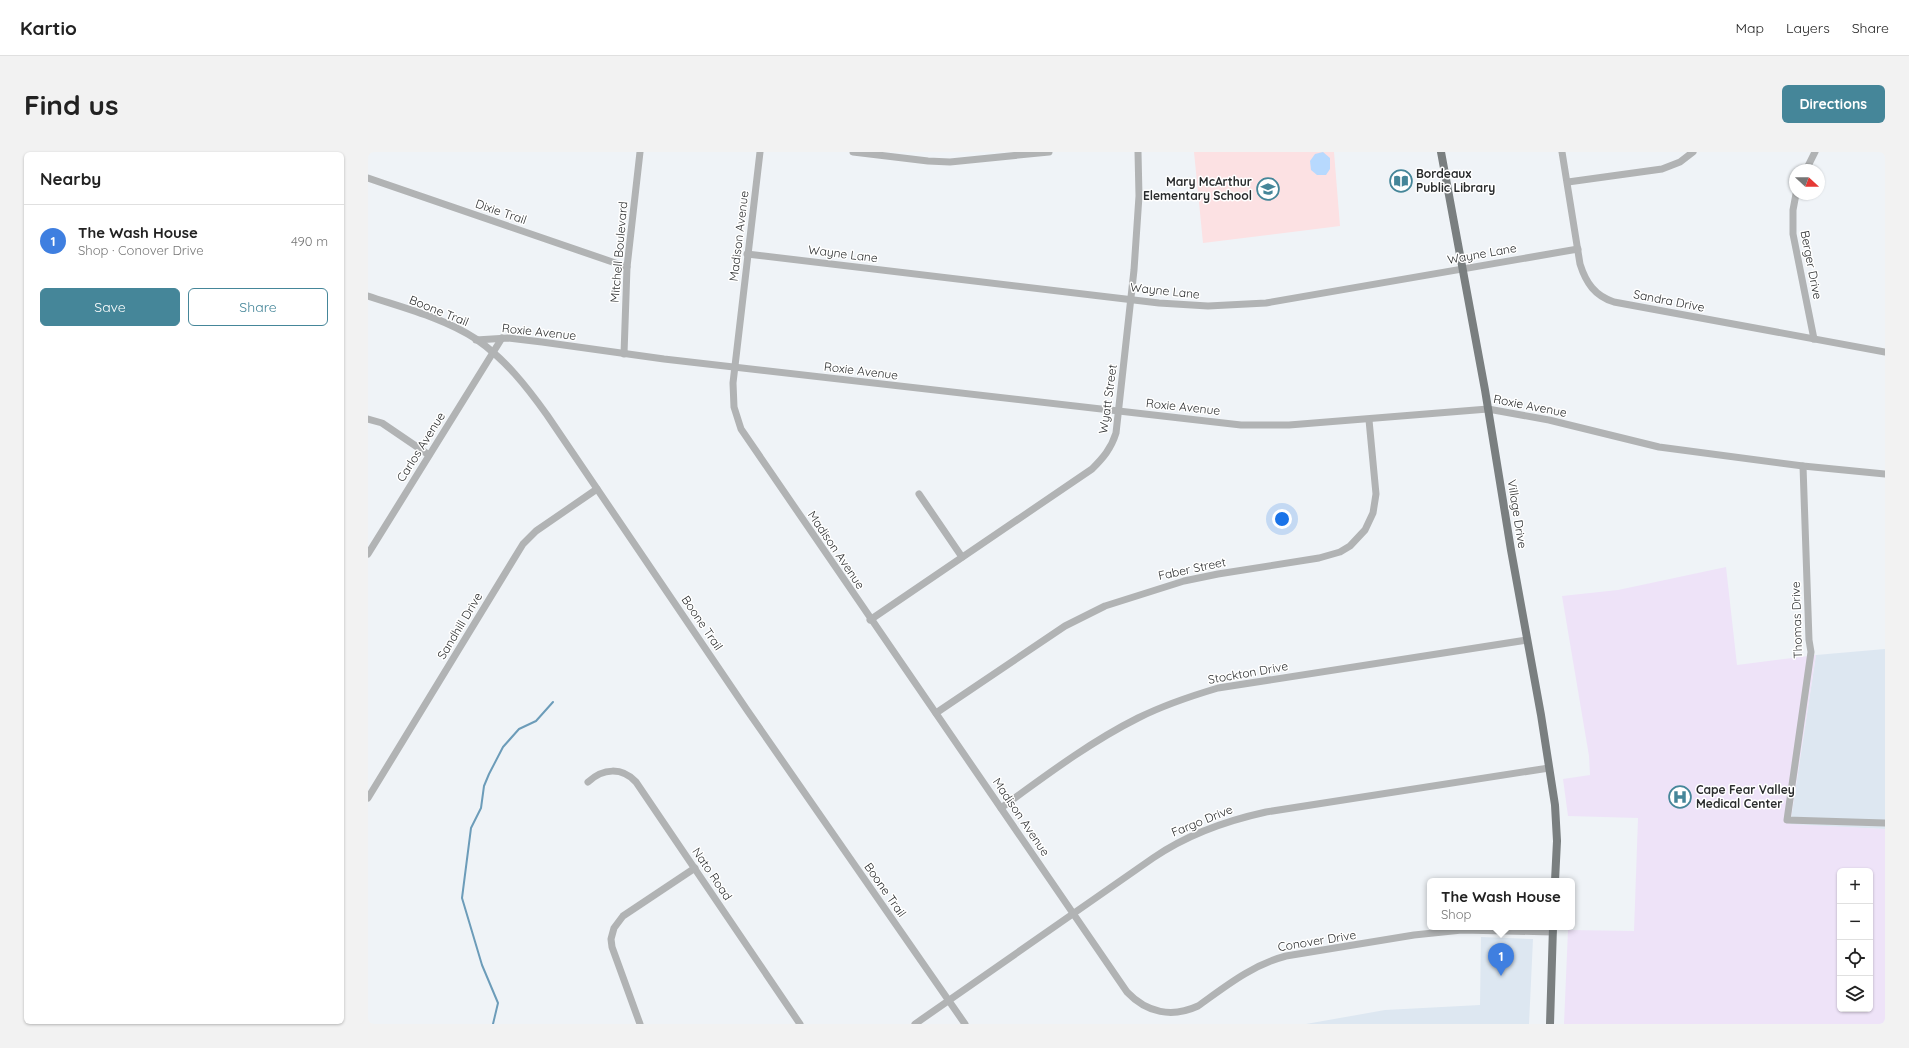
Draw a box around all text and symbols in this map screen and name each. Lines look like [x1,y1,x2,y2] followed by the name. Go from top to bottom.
[20,16,77,40] text: Kartio
[1735,19,1764,37] text: Map
[1786,19,1830,37] text: Layers
[1852,19,1889,37] text: Share
[1782,85,1885,123] button: Directions
[24,87,118,122] text: Find us
[1789,164,1825,200] north arrow
[1416,166,1495,195] place label: Bordeaux Public Library
[40,168,101,189] text: Nearby
[1388,168,1414,194] library icon: Bordeaux Public Library
[1143,174,1252,203] place label: Mary McArthur Elementary School
[1255,176,1281,202] school or university icon: Mary McArthur Elementary School
[726,190,752,282] street label: Madison Avenue
[474,196,529,227] street label: Dixie Trail
[607,201,630,303] street label: Mitchell Boulevard
[78,223,198,242] text: The Wash House
[1797,229,1826,301] street label: Berger Drive
[50,233,56,249] text: 1
[291,233,328,249] text: 490 m
[1446,240,1518,267] street label: Wayne Lane
[78,242,204,258] text: Shop · Conover Drive
[807,242,879,265] street label: Wayne Lane
[1129,279,1201,302] street label: Wayne Lane
[1632,286,1706,315] street label: Sandra Drive
[40,288,180,326] button: Save
[188,288,328,326] button: Share
[407,292,471,329] street label: Boone Trail
[501,320,577,343] street label: Roxie Avenue
[823,359,899,383] street label: Roxie Avenue
[1095,363,1120,435] street label: Wyatt Street
[1492,391,1568,420] street label: Roxie Avenue
[1145,395,1221,418] street label: Roxie Avenue
[393,409,448,484] street label: Carlos Avenue
[1505,478,1530,550] street label: Village Drive
[805,508,868,592] street label: Madison Avenue
[1272,509,1292,529] your location
[1157,554,1227,583] street label: Faber Street
[1788,581,1805,659] street label: Thomas Drive
[434,589,485,662] street label: Sandhill Drive
[679,592,726,653] street label: Boone Trail
[1207,658,1289,687] street label: Stockton Drive
[990,775,1053,859] street label: Madison Avenue
[1696,782,1795,811] place label: Cape Fear Valley Medical Center
[1667,784,1693,810] hospital icon: Cape Fear Valley Medical Center
[1169,801,1235,840] street label: Fargo Drive
[689,845,735,903] street label: Nato Road
[861,860,910,920] street label: Boone Trail
[1837,868,1873,1012] map controls
[1837,868,1873,904] button: +
[1427,878,1575,930] popup
[1441,887,1561,906] text: The Wash House
[1837,904,1873,940] button: −
[1441,906,1471,922] text: Shop
[1277,927,1357,954] street label: Conover Drive
[1837,940,1873,976] button: locate
[1488,943,1514,976] pin: 1
[1837,976,1873,1012] button: layers

